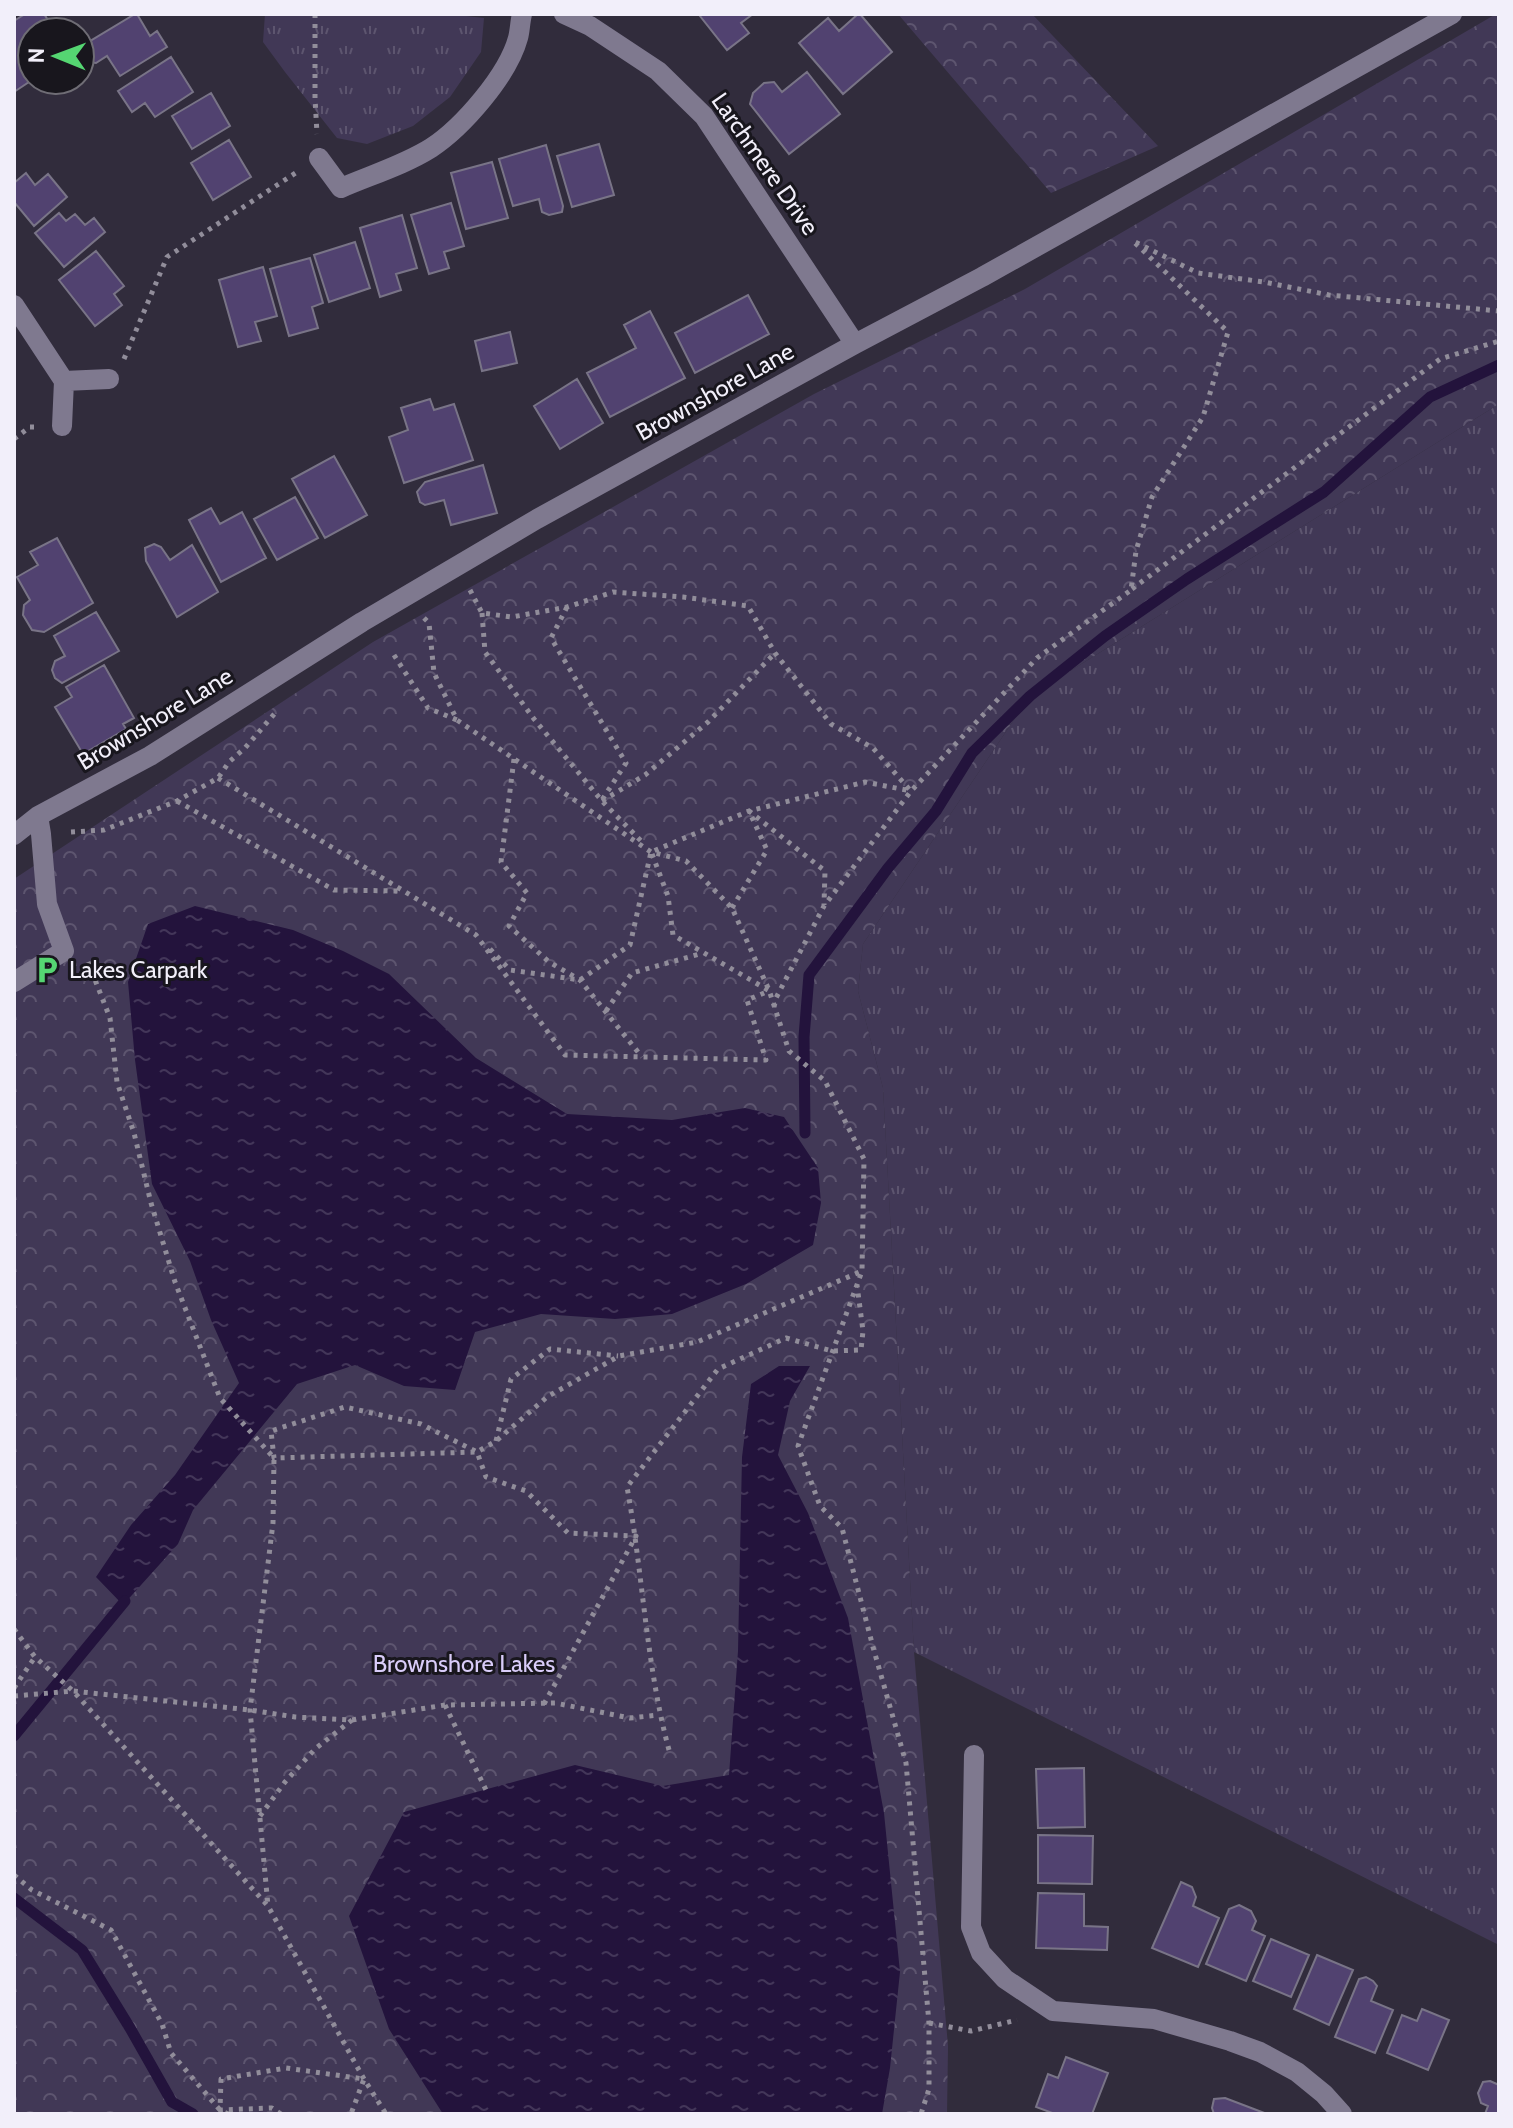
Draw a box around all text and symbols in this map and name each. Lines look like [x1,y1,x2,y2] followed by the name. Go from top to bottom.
[16,16,96,96] north arrow
[23,48,50,64] text: N
[706,87,825,240] street label: Larchmere Drive
[631,336,799,447] street label: Brownshore Lane
[72,661,238,776] street label: Brownshore Lane
[32,955,62,985] parking icon: Lakes Carpark
[69,955,208,984] place label: Lakes Carpark
[373,1649,555,1678] park label: Brownshore Lakes

